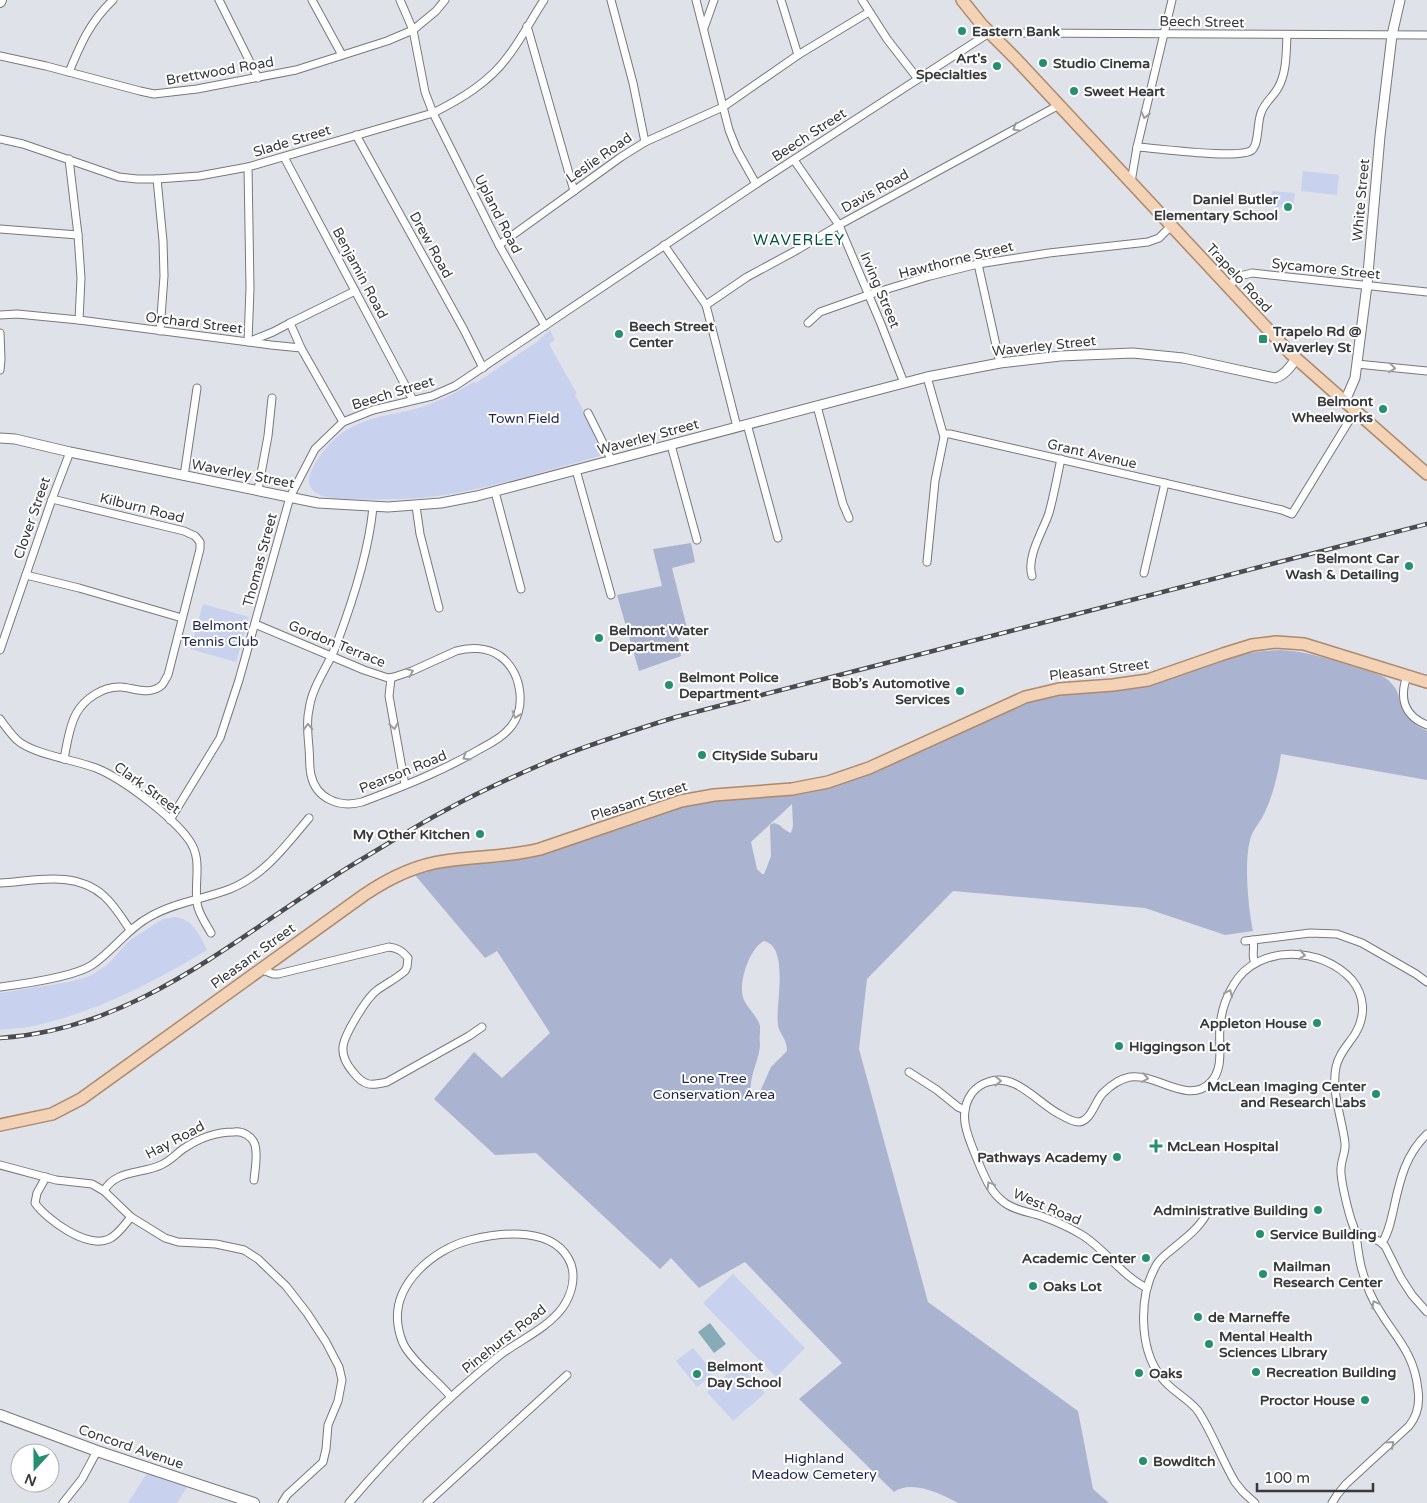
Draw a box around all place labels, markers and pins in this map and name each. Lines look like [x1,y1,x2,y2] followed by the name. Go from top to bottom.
[972,23,1060,40] place label: Eastern Bank
[956,25,968,37] marker: Eastern Bank
[916,50,987,83] place label: Art's Specialties
[1053,55,1150,72] place label: Studio Cinema
[1037,57,1049,69] marker: Studio Cinema
[991,60,1003,72] marker: Art's Specialties
[1084,83,1166,100] place label: Sweet Heart
[1068,85,1080,97] marker: Sweet Heart
[1154,191,1279,224] place label: Daniel Butler Elementary School
[1282,201,1294,213] marker: Daniel Butler Elementary School
[629,318,715,351] place label: Beech Street Center
[1272,323,1362,356] place label: Trapelo Rd @ Waverley St
[613,328,625,340] marker: Beech Street Center
[1257,333,1269,345] marker: Trapelo Rd @ Waverley St
[1292,393,1374,426] place label: Belmont Wheelworks
[1377,403,1389,415] marker: Belmont Wheelworks
[1286,550,1400,583] place label: Belmont Car Wash & Detailing
[1403,560,1415,572] marker: Belmont Car Wash & Detailing
[609,622,709,655] place label: Belmont Water Department
[593,632,605,644] marker: Belmont Water Department
[679,669,779,702] place label: Belmont Police Department
[832,675,950,708] place label: Bob’s Automotive Services
[663,679,675,691] marker: Belmont Police Department
[954,685,966,697] marker: Bob’s Automotive Services
[712,747,818,764] place label: CitySide Subaru
[696,749,708,761] marker: CitySide Subaru
[353,826,470,843] place label: My Other Kitchen
[474,828,486,840] marker: My Other Kitchen
[1200,1015,1307,1032] place label: Appleton House
[1311,1017,1323,1029] marker: Appleton House
[1129,1038,1231,1055] place label: Higgingson Lot
[1113,1040,1125,1052] marker: Higgingson Lot
[1207,1078,1367,1111] place label: McLean Imaging Center and Research Labs
[1370,1088,1382,1100] marker: McLean Imaging Center and Research Labs
[1167,1138,1278,1155] place label: McLean Hospital
[1149,1139,1163,1153] marker: McLean Hospital
[977,1149,1107,1166] place label: Pathways Academy
[1111,1151,1123,1163] marker: Pathways Academy
[1153,1202,1308,1219] place label: Administrative Building
[1312,1204,1324,1216] marker: Administrative Building
[1270,1226,1377,1243] place label: Service Building
[1254,1228,1266,1240] marker: Service Building
[1022,1250,1137,1267] place label: Academic Center
[1140,1252,1152,1264] marker: Academic Center
[1273,1258,1383,1291] place label: Mailman Research Center
[1257,1268,1269,1280] marker: Mailman Research Center
[1043,1278,1103,1295] place label: Oaks Lot
[1027,1280,1039,1292] marker: Oaks Lot
[1208,1309,1290,1326] place label: de Marneffe
[1192,1311,1204,1323] marker: de Marneffe
[1219,1328,1328,1361] place label: Mental Health Sciences Library
[1203,1338,1215,1350] marker: Mental Health Sciences Library
[707,1358,781,1391] place label: Belmont Day School
[1266,1364,1397,1381] place label: Recreation Building
[1149,1365,1183,1382] place label: Oaks
[1250,1366,1262,1378] marker: Recreation Building
[1133,1367,1145,1379] marker: Oaks
[691,1368,703,1380] marker: Belmont Day School
[1260,1392,1355,1409] place label: Proctor House
[1359,1394,1371,1406] marker: Proctor House
[1153,1453,1216,1470] place label: Bowditch
[1137,1455,1149,1467] marker: Bowditch

